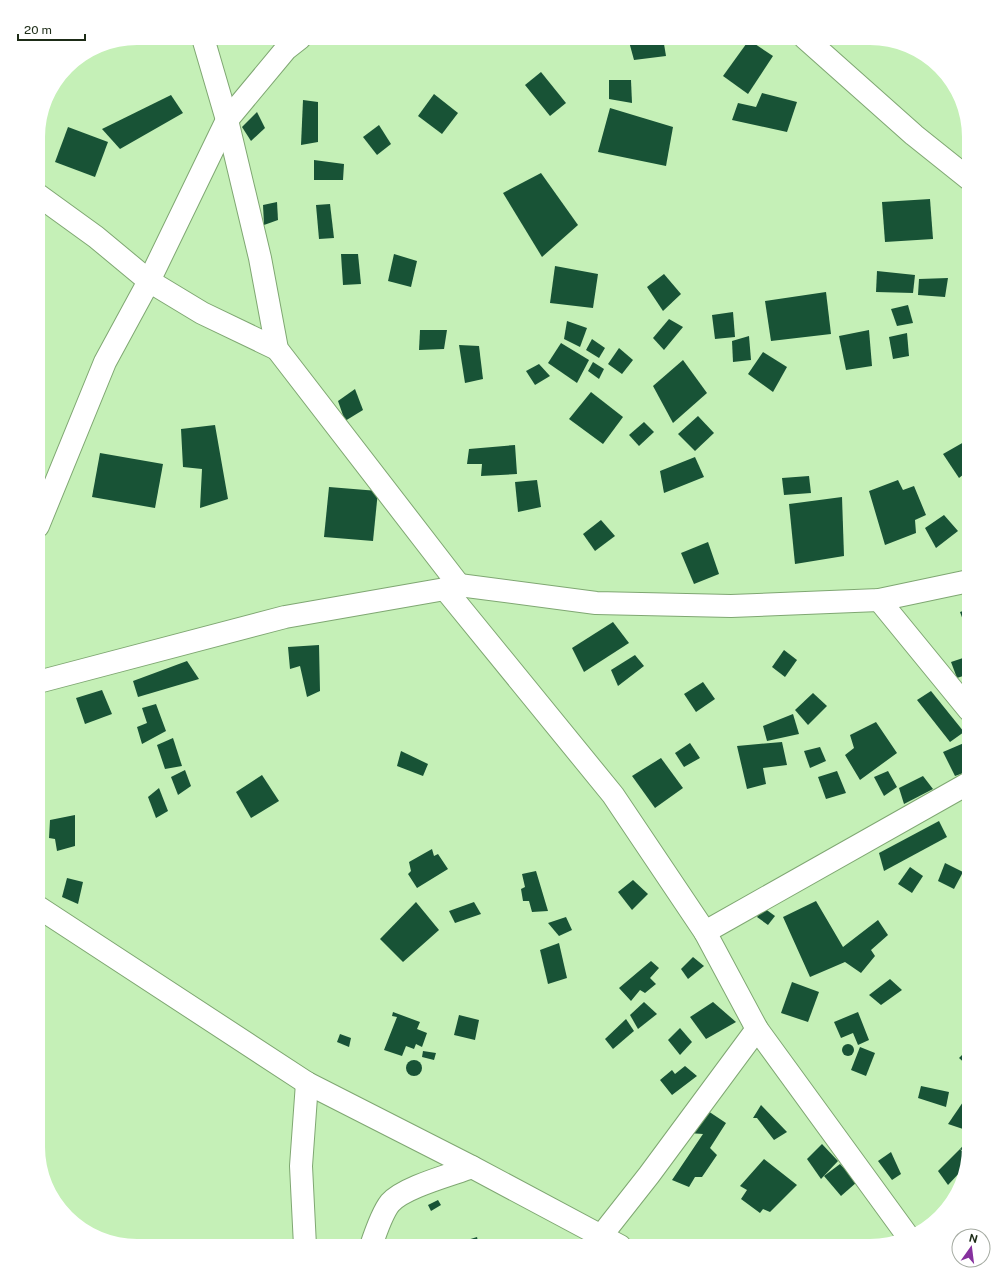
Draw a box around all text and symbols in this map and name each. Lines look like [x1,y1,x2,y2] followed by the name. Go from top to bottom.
[18,16,85,42] scale bar
[24,23,52,37] text: 20 m
[951,1228,991,1268] north arrow
[968,1231,979,1245] text: N

